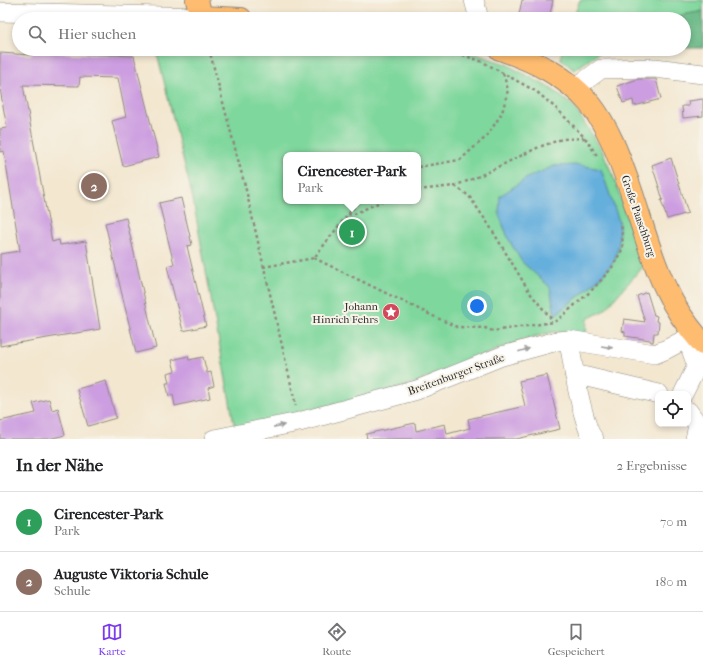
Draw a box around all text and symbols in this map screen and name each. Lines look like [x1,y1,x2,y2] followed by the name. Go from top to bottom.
[12,12,691,56] search box
[26,23,48,45] icon: search
[58,25,136,43] text: Hier suchen
[283,152,421,204] popup
[297,162,407,180] text: Cirencester-Park
[81,171,107,201] pin: 2
[618,173,659,259] street label: Große Paaschburg
[297,180,323,195] text: Park
[339,217,365,247] pin: 1
[467,296,487,316] your location
[312,300,379,326] place label: Johann Hinrich Fehrs
[381,302,401,322] place icon: Johann Hinrich Fehrs
[601,344,613,350] one-way arrow
[518,347,530,353] one-way arrow
[406,351,507,398] street label: Breitenburger Straße
[655,391,691,427] map controls
[655,391,691,427] button: locate
[273,422,286,428] one-way arrow
[16,455,103,475] text: In der Nähe
[617,458,687,473] text: 2 Ergebnisse
[54,505,163,523] text: Cirencester-Park
[27,514,31,529] text: 1
[660,514,687,529] text: 70 m
[54,523,80,538] text: Park
[54,565,209,583] text: Auguste Viktoria Schule
[26,574,32,589] text: 2
[655,574,687,589] text: 180 m
[54,583,91,598] text: Schule
[98,621,126,658] tab: Karte
[322,621,351,658] tab: Route
[548,621,605,658] tab: Gespeichert

